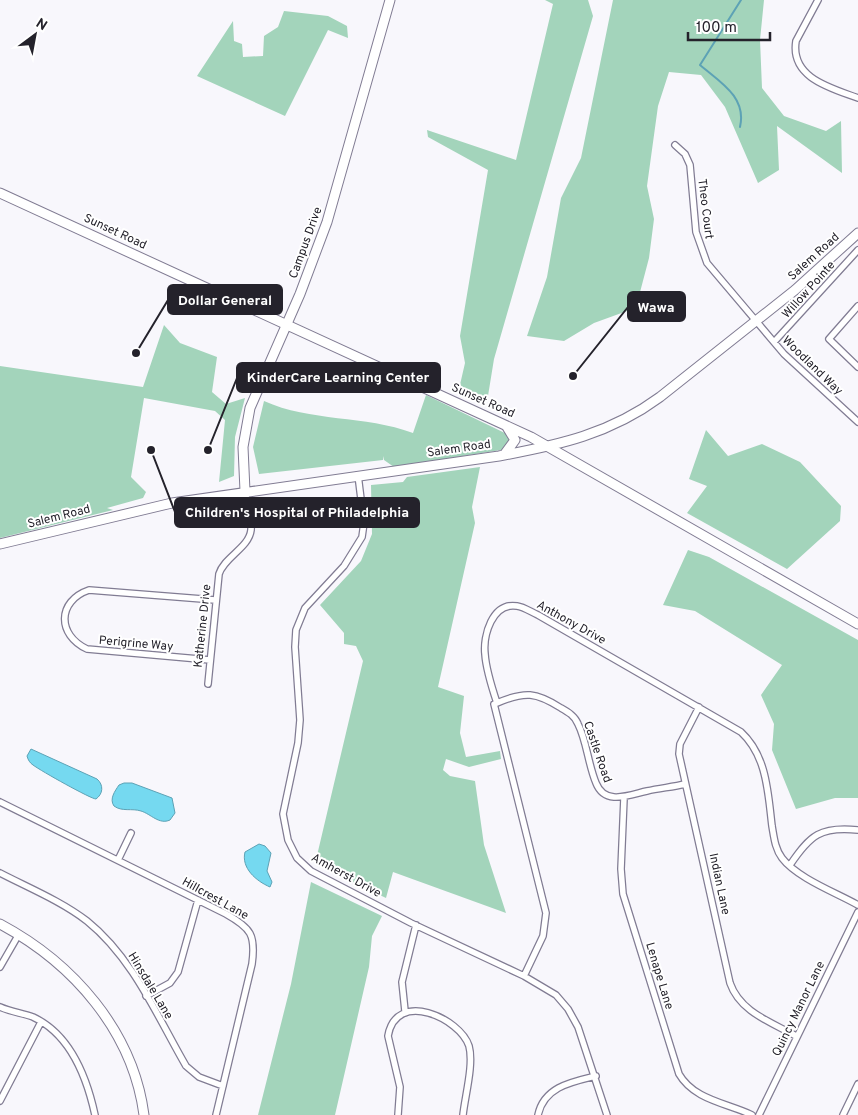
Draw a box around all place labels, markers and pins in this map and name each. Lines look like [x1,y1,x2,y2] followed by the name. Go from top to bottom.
[168,285,282,314] callout: Dollar General
[628,292,685,321] callout: Wawa
[237,363,440,392] callout: KinderCare Learning Center
[175,498,419,527] callout: Children's Hospital of Philadelphia

